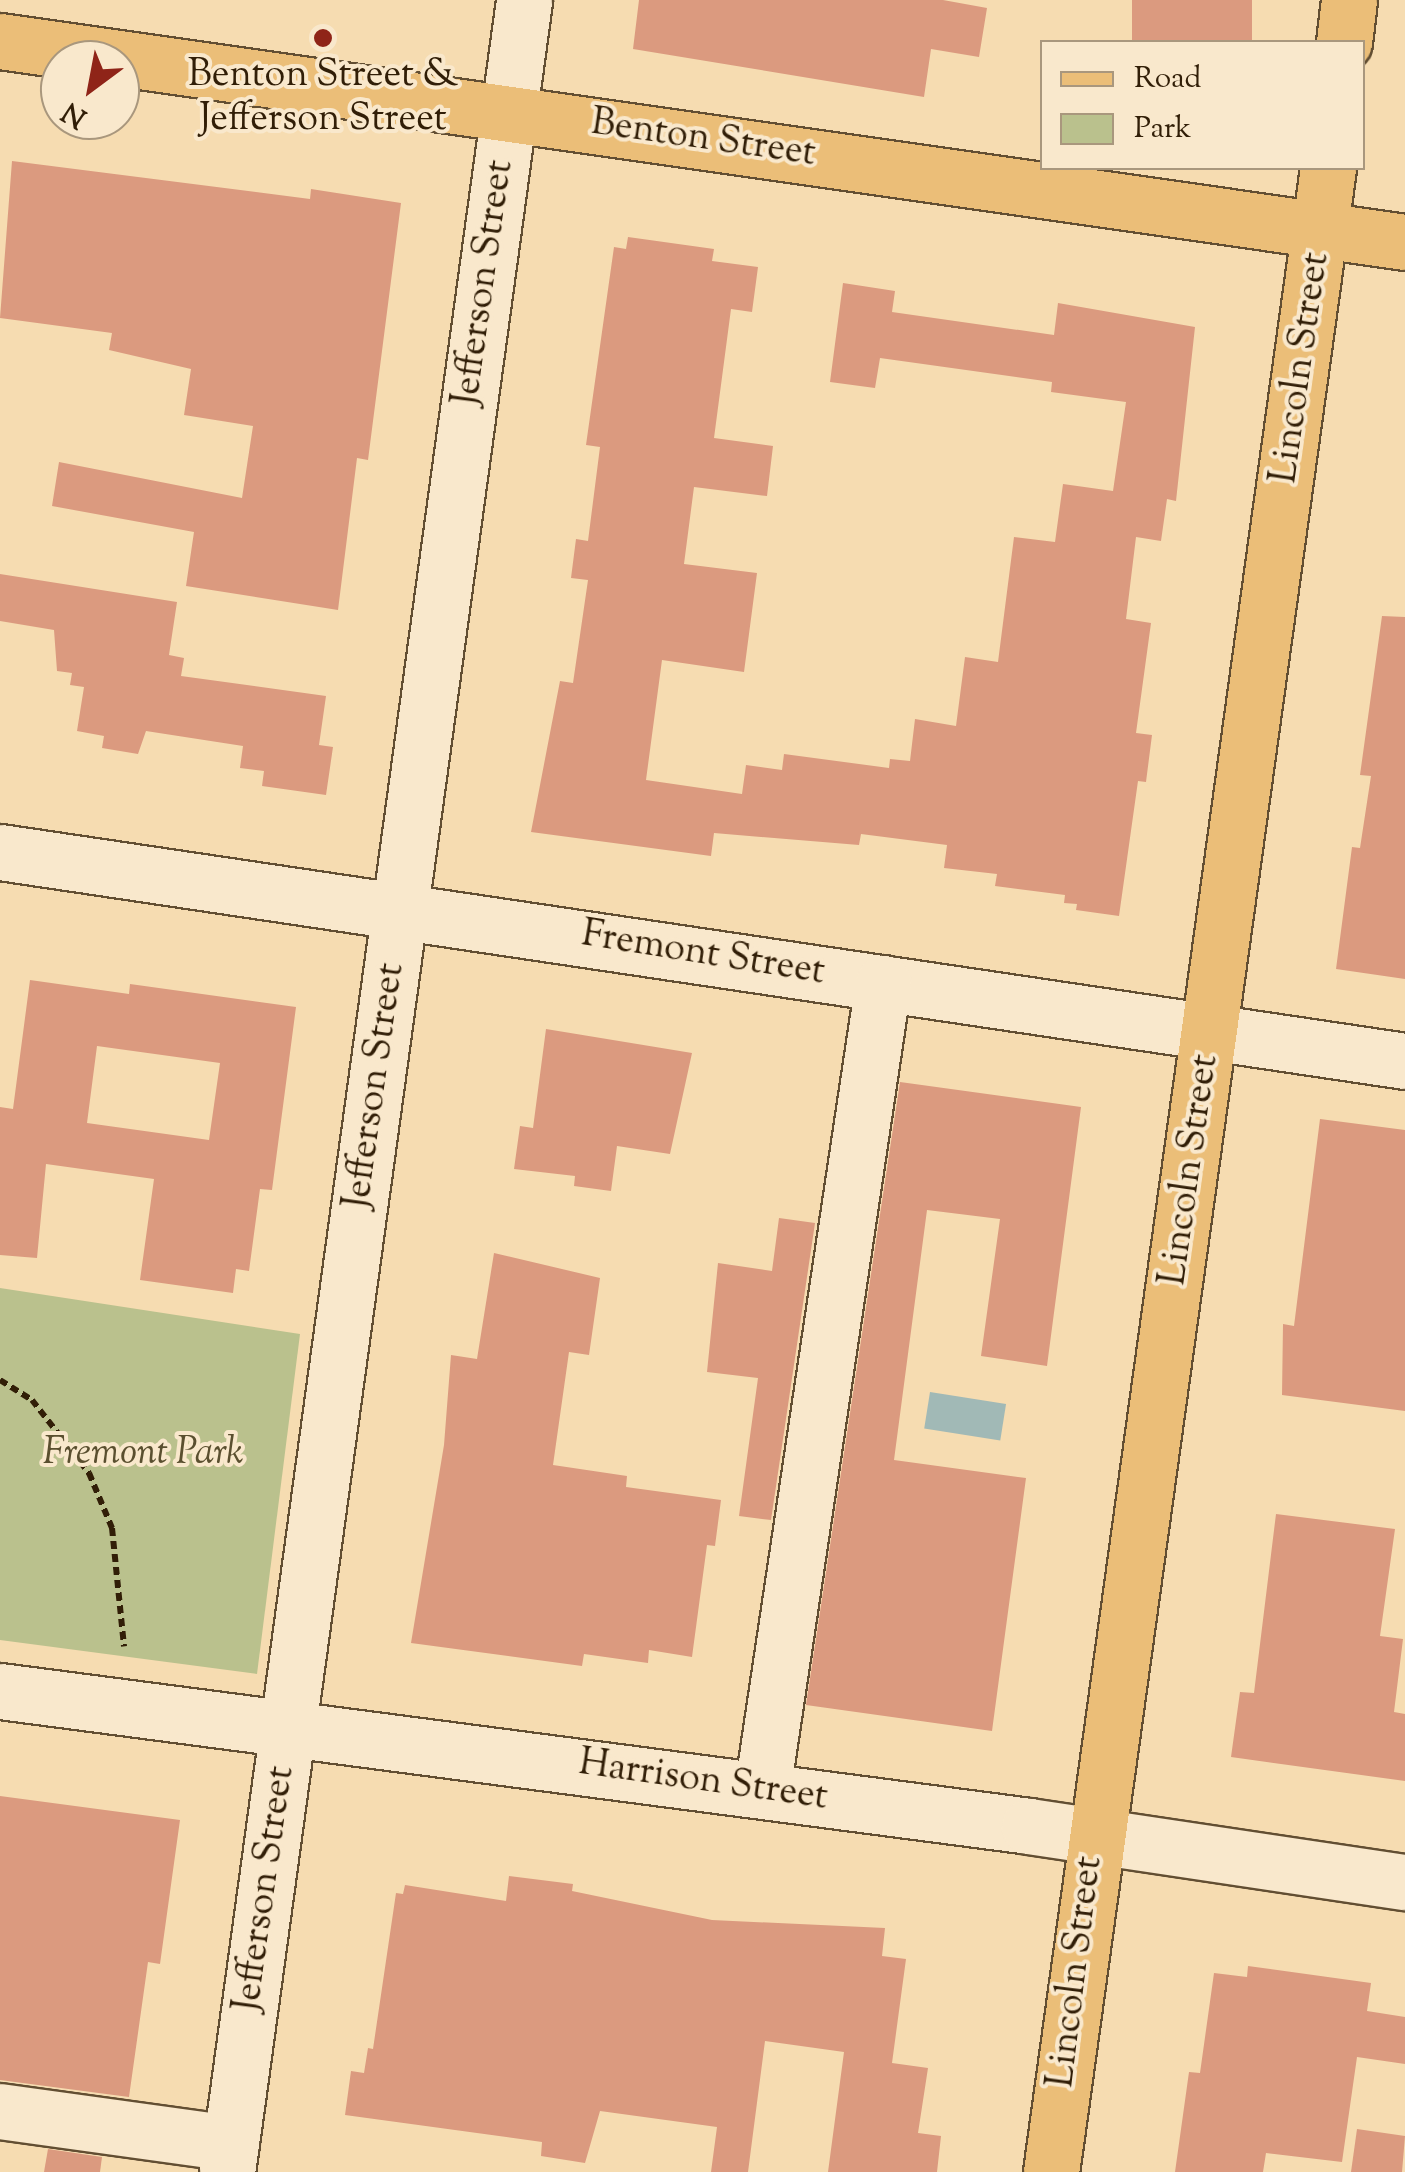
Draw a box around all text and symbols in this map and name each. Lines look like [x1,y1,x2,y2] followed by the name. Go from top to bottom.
[312,27,334,49] marker: Benton Street & Jefferson Street
[40,40,140,140] north arrow
[1040,40,1365,170] legend
[188,54,458,143] place label: Benton Street & Jefferson Street
[1134,58,1201,101] text: Road
[55,91,95,137] text: N
[588,102,818,178] street label: Benton Street
[1134,108,1191,151] text: Park
[445,157,525,409] street label: Jefferson Street
[1263,250,1341,486] street label: Lincoln Street
[578,913,828,997] street label: Fremont Street
[336,960,416,1212] street label: Jefferson Street
[1152,1052,1230,1288] street label: Lincoln Street
[42,1432,244,1478] park label: Fremont Park
[576,1742,830,1822] street label: Harrison Street
[226,1763,306,2015] street label: Jefferson Street
[1040,1854,1114,2090] street label: Lincoln Street

